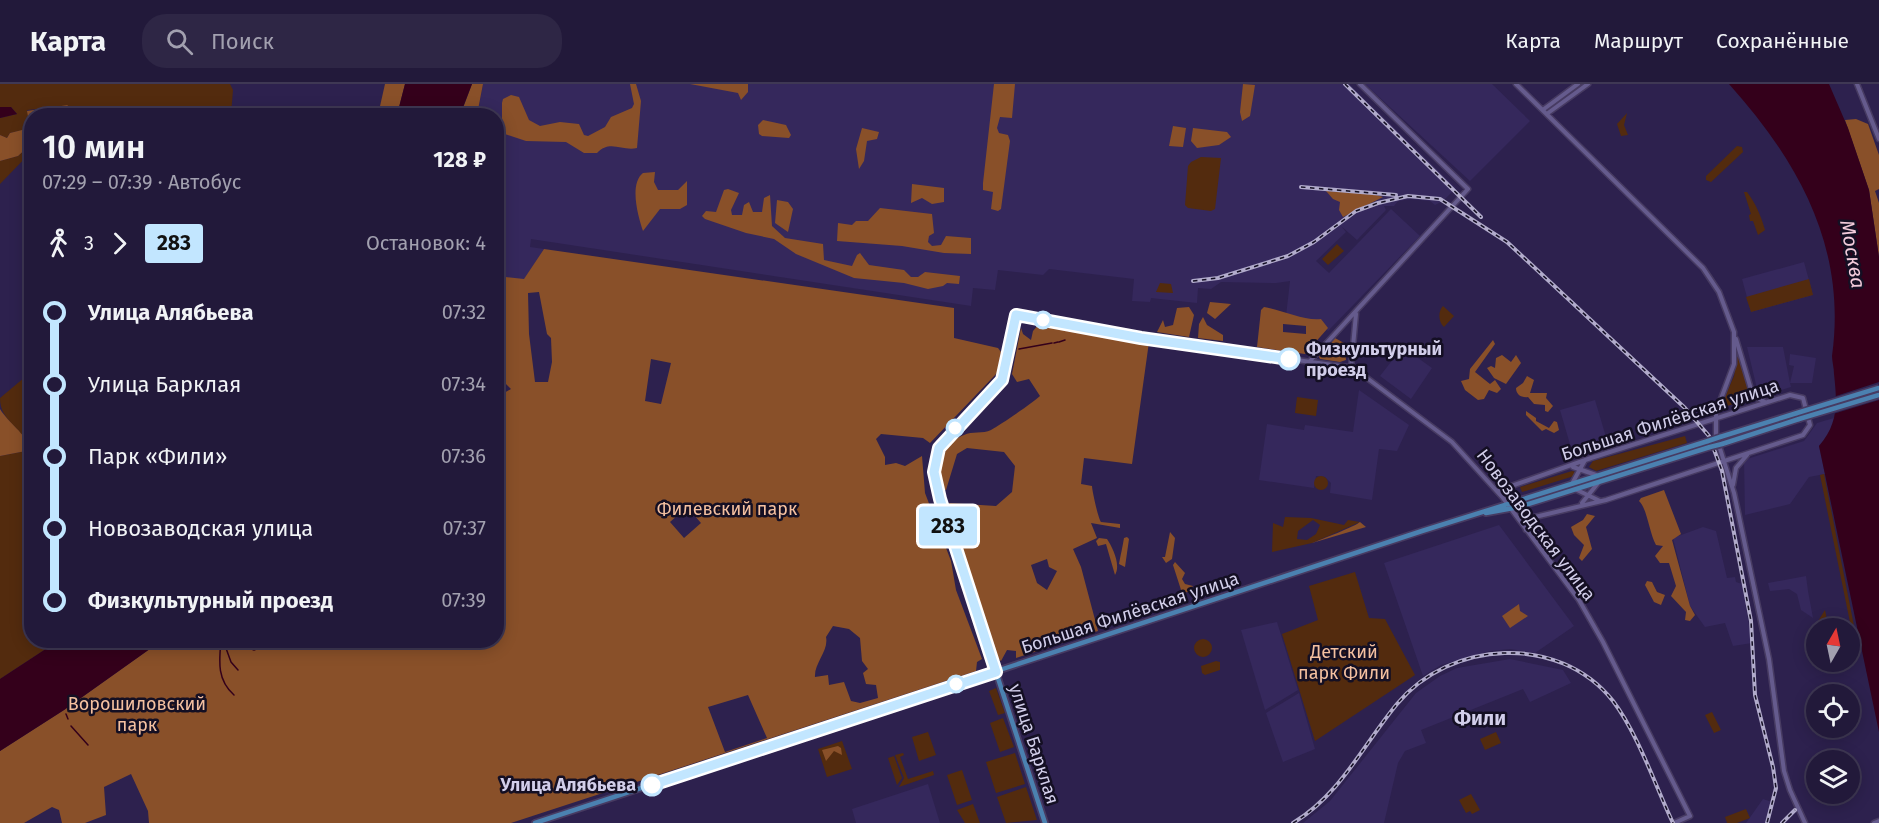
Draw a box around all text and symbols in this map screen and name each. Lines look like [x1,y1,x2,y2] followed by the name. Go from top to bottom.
[142,14,562,68] search box
[30,25,106,58] text: Карта
[163,25,196,58] icon: search
[211,28,274,55] text: Поиск
[1505,28,1561,54] text: Карта
[1594,28,1683,54] text: Маршрут
[1716,28,1849,54] text: Сохранённые
[42,127,145,167] text: 10 мин
[433,146,486,173] text: 128 ₽
[42,170,241,194] text: 07:29 – 07:39 · Автобус
[1835,218,1871,290] water label: Москва
[42,227,75,260] icon: walk
[103,227,136,260] icon: forward
[157,230,191,256] text: 283
[84,231,94,255] text: 3
[366,231,486,255] text: Остановок: 4
[88,299,254,326] text: Улица Алябьева
[442,300,486,324] text: 07:32
[1034,311,1052,329] unlabelled marker
[1306,338,1442,381] place label: Физкультурный проезд
[1278,348,1300,370] marker: Физкультурный проезд
[88,371,241,398] text: Улица Барклая
[441,372,486,396] text: 07:34
[1558,374,1782,466] street label: Большая Филёвская улица
[946,419,964,437] unlabelled marker
[88,443,227,470] text: Парк «Фили»
[441,444,486,468] text: 07:36
[1472,445,1600,605] street label: Новозаводская улица
[657,498,798,520] park label: Филевский парк
[914,506,982,546] line badge: 283
[931,513,965,539] text: 283
[88,515,313,542] text: Новозаводская улица
[443,516,486,540] text: 07:37
[1018,567,1242,659] street label: Большая Филёвская улица
[88,587,333,614] text: Физкультурный проезд
[441,588,486,612] text: 07:39
[1806,618,1860,672] north arrow
[1806,618,1860,804] map controls
[1298,641,1390,684] park label: Детский парк Фили
[947,675,965,693] unlabelled marker
[1004,681,1064,807] street label: улица Барклая
[1806,684,1860,738] button: locate
[68,693,206,736] park label: Ворошиловский парк
[1454,706,1506,730] district label: Фили
[1806,750,1860,804] button: layers
[500,774,636,796] place label: Улица Алябьева
[641,774,663,796] marker: Улица Алябьева

